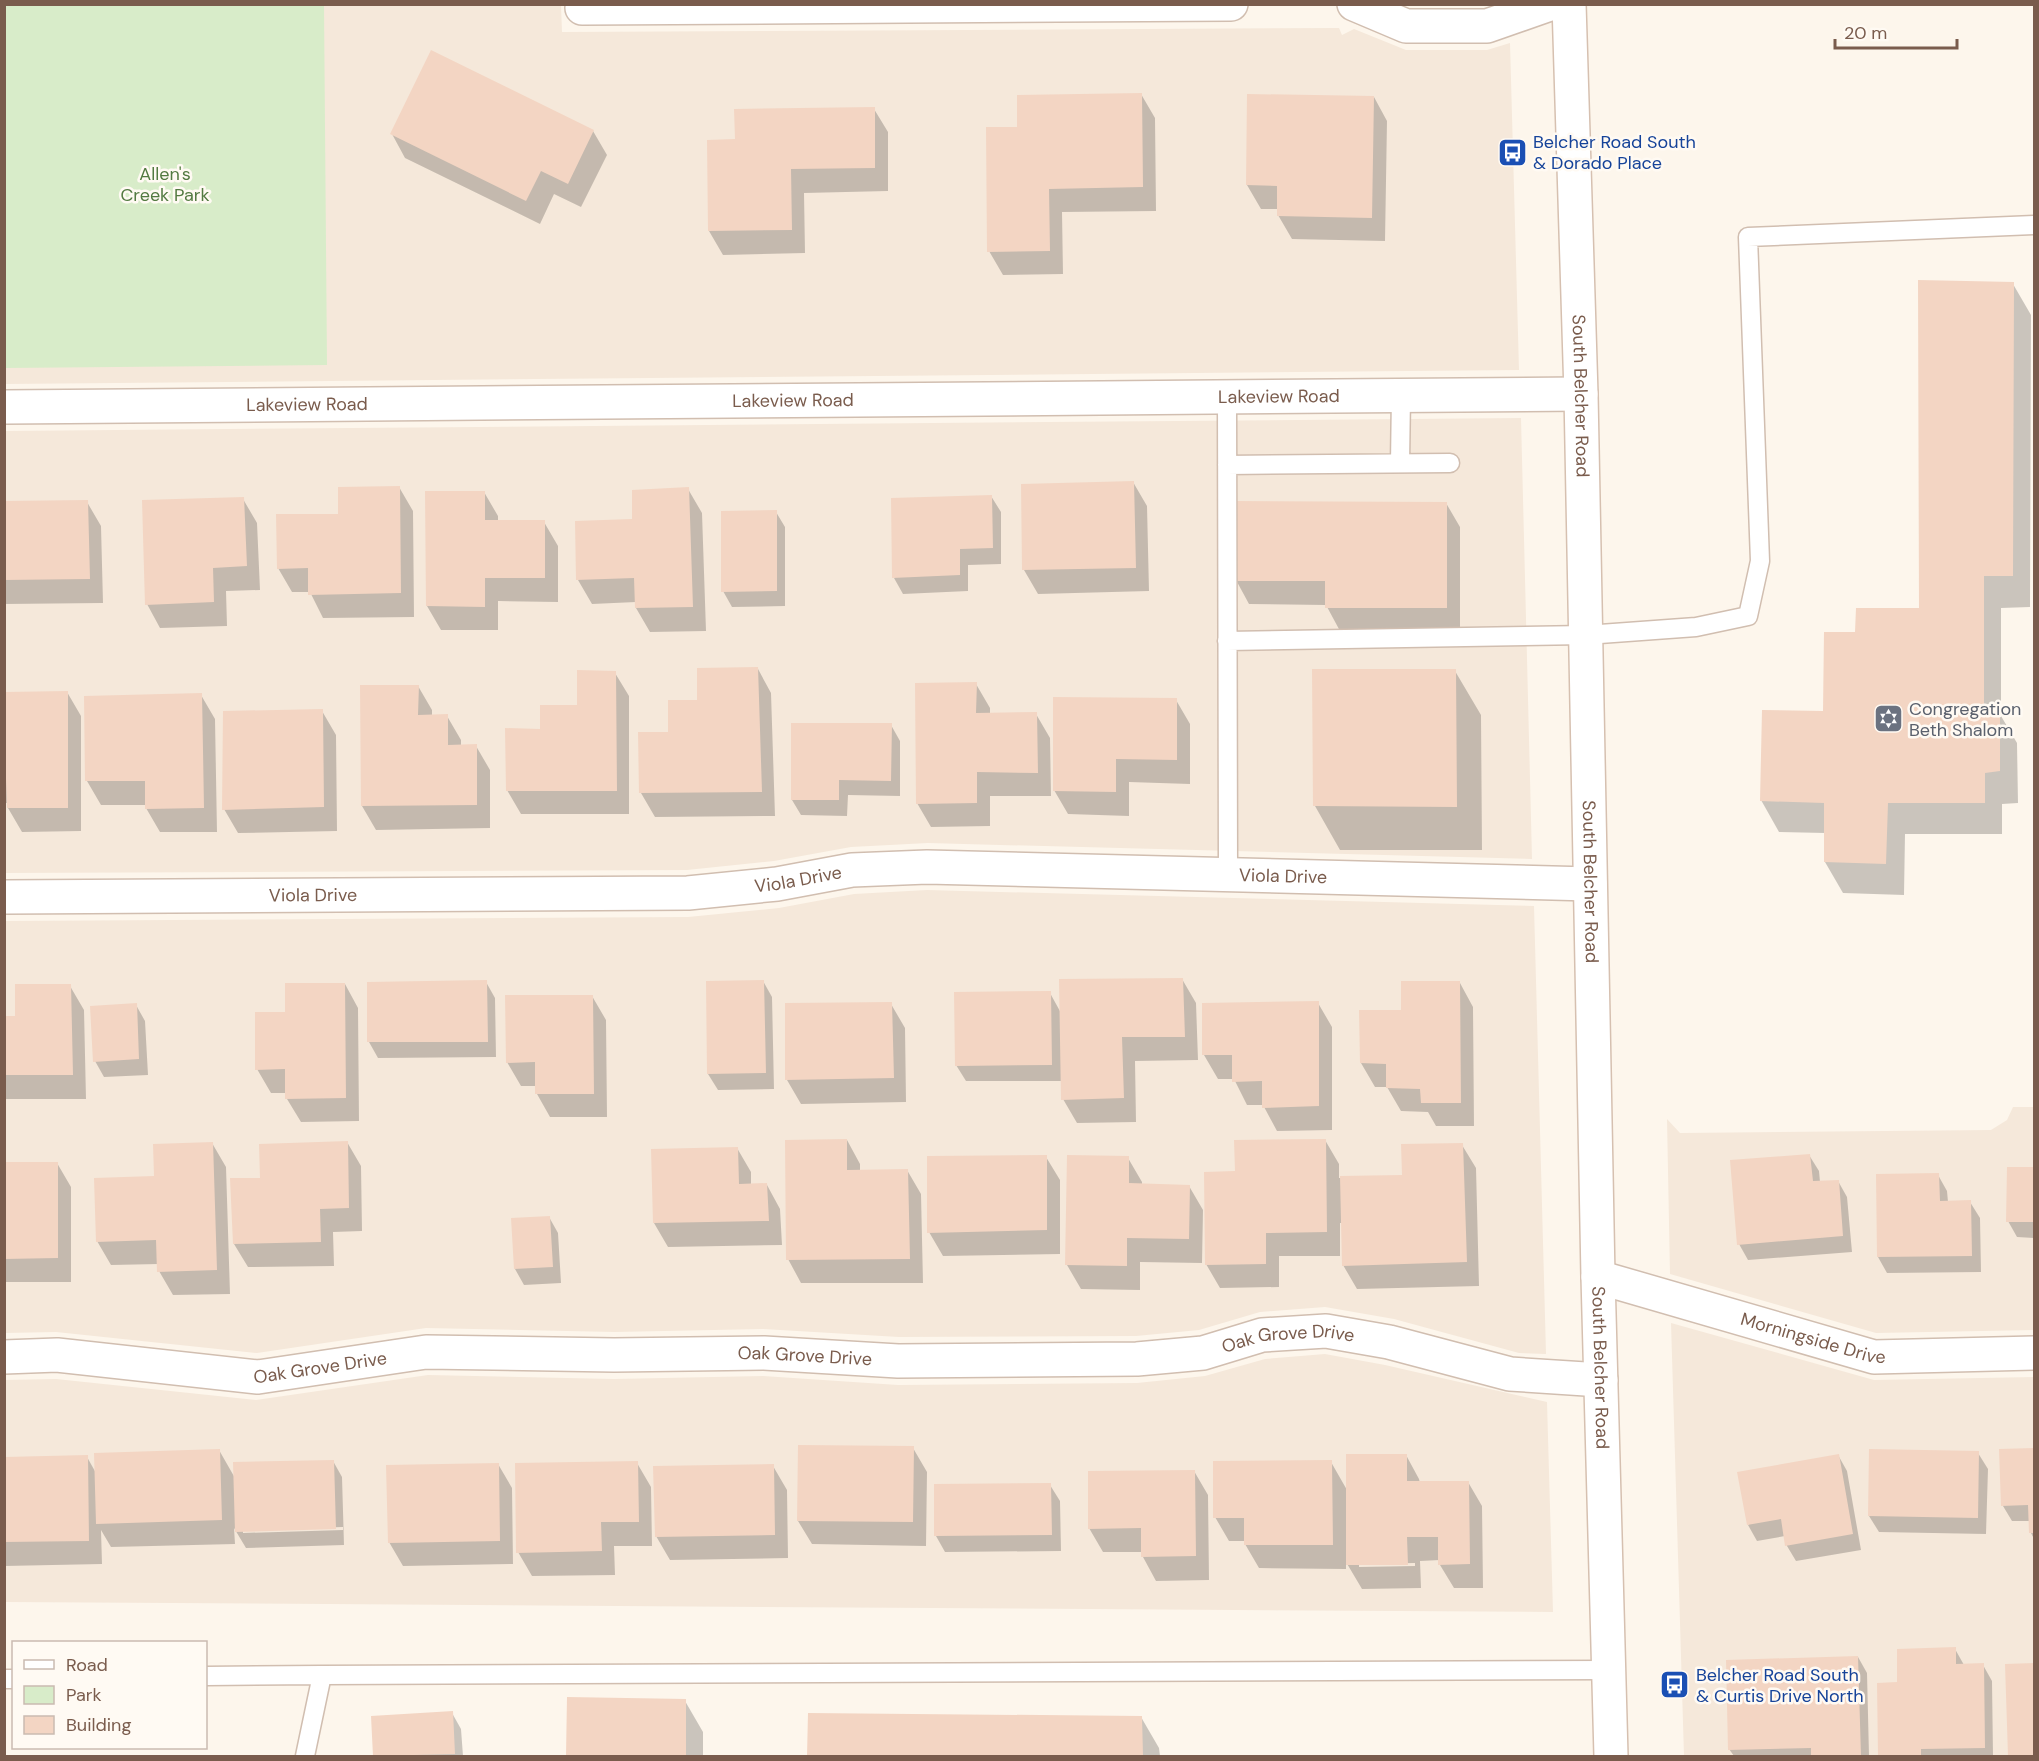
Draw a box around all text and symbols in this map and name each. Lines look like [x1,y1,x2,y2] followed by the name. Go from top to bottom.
[1835,12,1956,50] scale bar
[1844,21,1887,45] text: 20 m
[1533,130,1696,175] place label: Belcher Road South & Dorado Place
[1496,136,1528,168] bus stop icon: Belcher Road South & Dorado Place
[120,162,210,207] park label: Allen's Creek Park
[1567,314,1595,478] street label: South Belcher Road
[1218,384,1340,409] street label: Lakeview Road
[732,388,854,413] street label: Lakeview Road
[246,392,368,417] street label: Lakeview Road
[1909,697,2021,742] place label: Congregation Beth Shalom
[1872,703,1904,735] synagogue icon: Congregation Beth Shalom
[1577,800,1604,963] street label: South Belcher Road
[753,860,844,898] street label: Viola Drive
[1239,863,1328,889] street label: Viola Drive
[269,883,357,907] street label: Viola Drive
[1586,1286,1615,1449] street label: South Belcher Road
[1738,1307,1886,1369] street label: Morningside Drive
[1219,1319,1356,1359] street label: Oak Grove Drive
[737,1341,873,1371] street label: Oak Grove Drive
[252,1346,388,1390] street label: Oak Grove Drive
[12,1641,207,1749] legend
[66,1653,108,1677] text: Road
[1696,1663,1864,1708] place label: Belcher Road South & Curtis Drive North
[1659,1669,1691,1701] bus stop icon: Belcher Road South & Curtis Drive North
[66,1683,102,1707] text: Park
[66,1713,131,1737] text: Building

